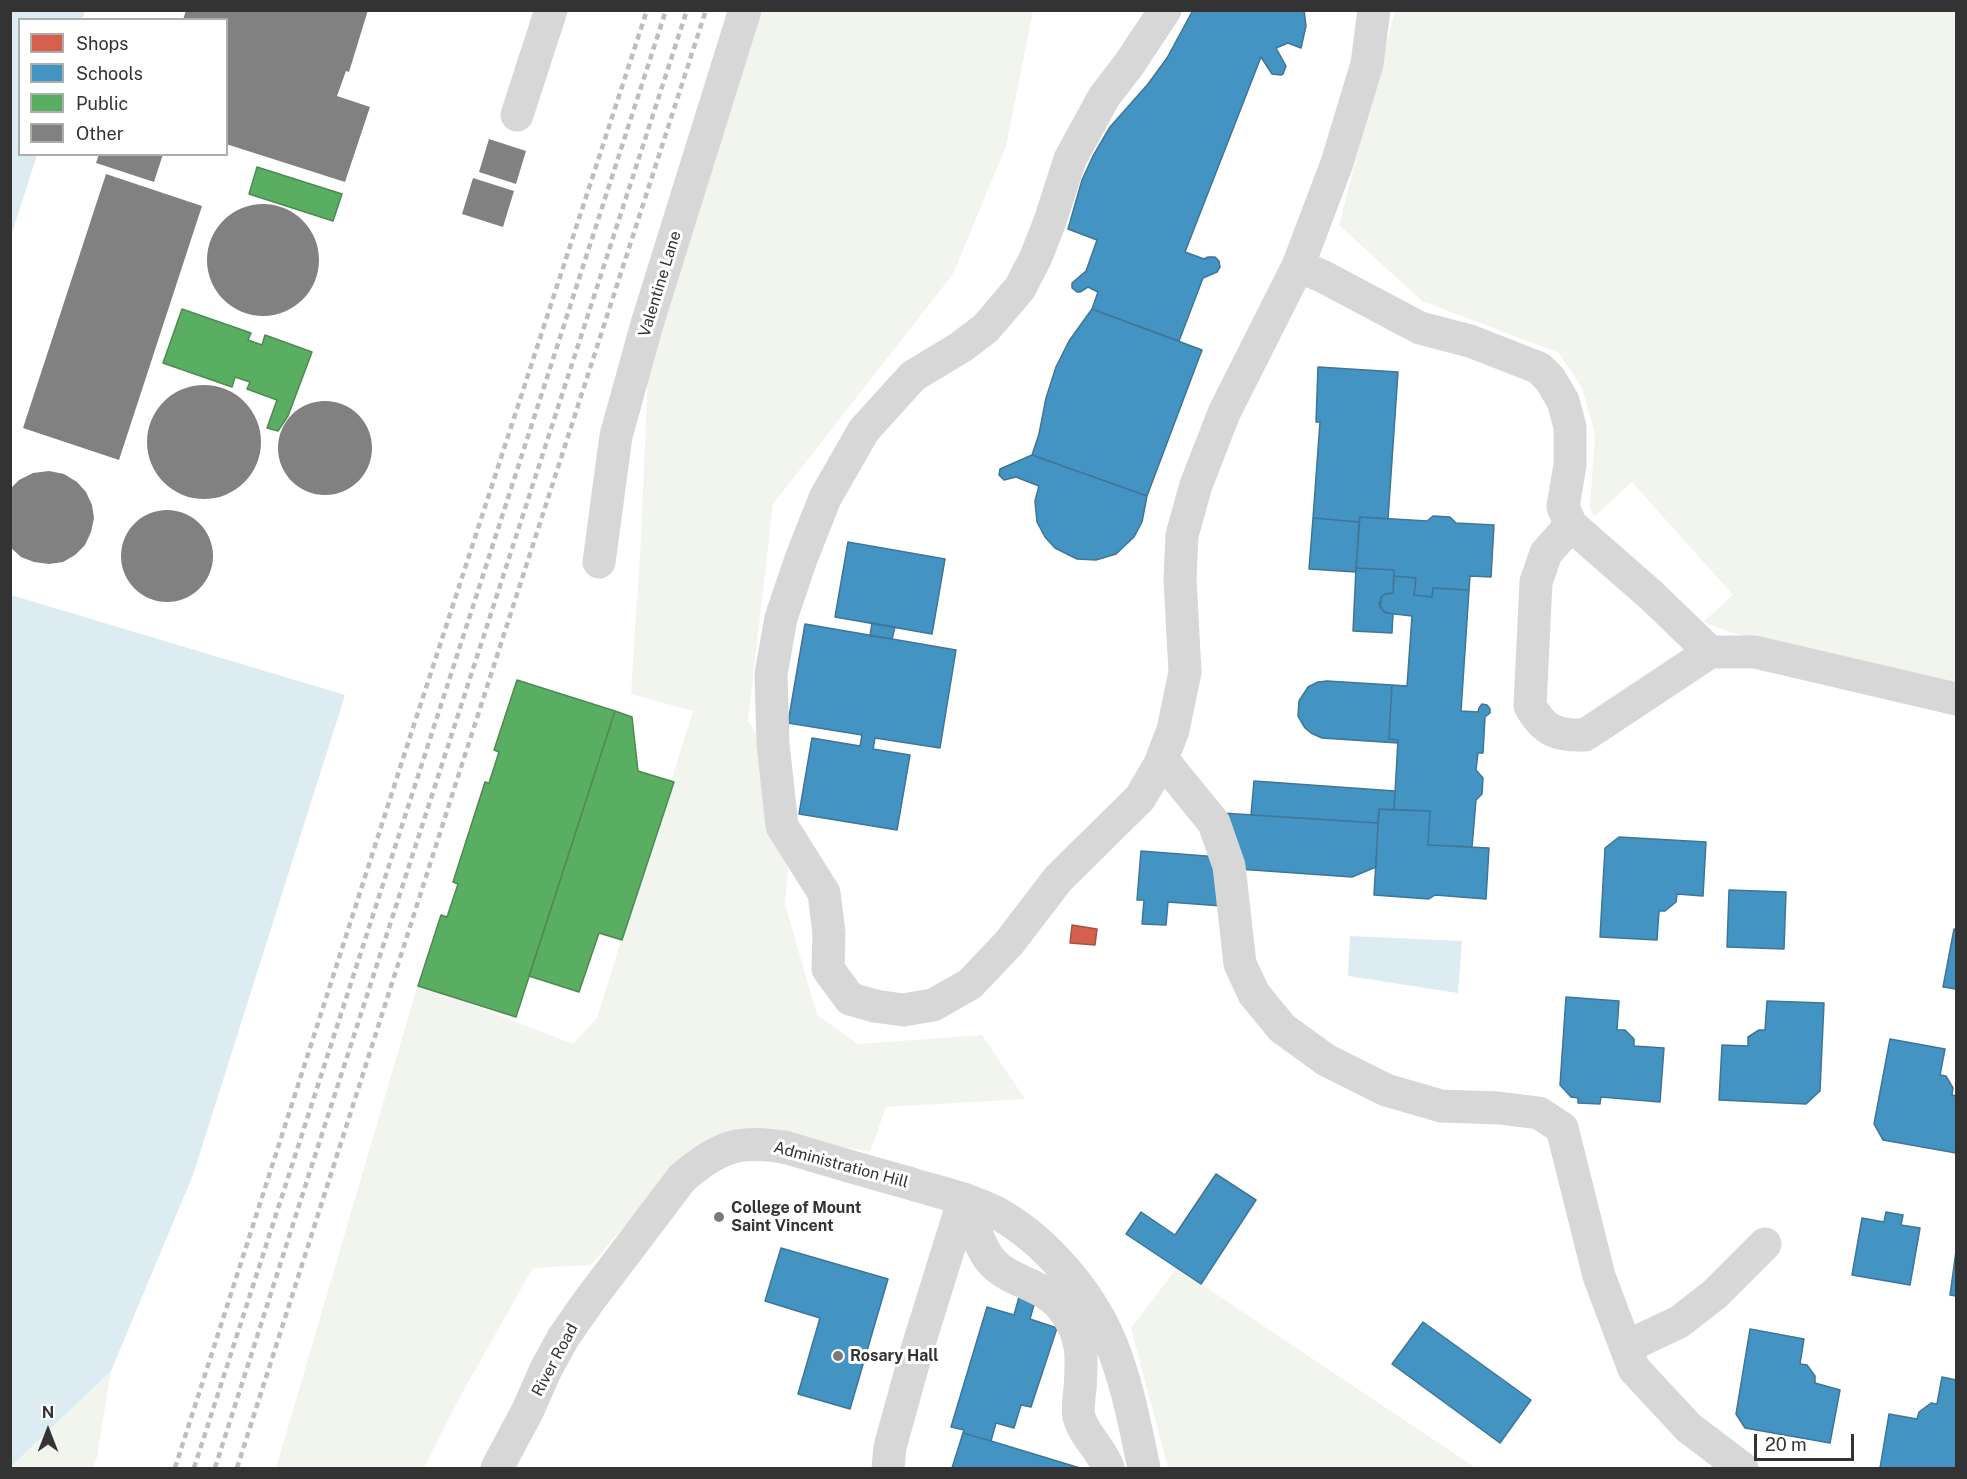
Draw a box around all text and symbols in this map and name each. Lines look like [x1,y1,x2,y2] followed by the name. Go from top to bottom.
[18,18,228,156] legend
[76,33,128,54] text: Shops
[76,63,143,84] text: Schools
[76,93,128,114] text: Public
[76,123,124,144] text: Other
[635,229,685,339] street label: Valentine Lane
[772,1138,910,1192] street label: Administration Hill
[731,1198,861,1236] place label: College of Mount Saint Vincent
[712,1210,726,1224] marker: College of Mount Saint Vincent
[528,1320,582,1400] street label: River Road
[850,1346,939,1366] place label: Rosary Hall
[831,1349,845,1363] marker: Rosary Hall
[18,1401,78,1461] north arrow
[42,1403,54,1422] text: N
[1757,1422,1858,1460] scale bar
[1765,1434,1807,1455] text: 20 m

